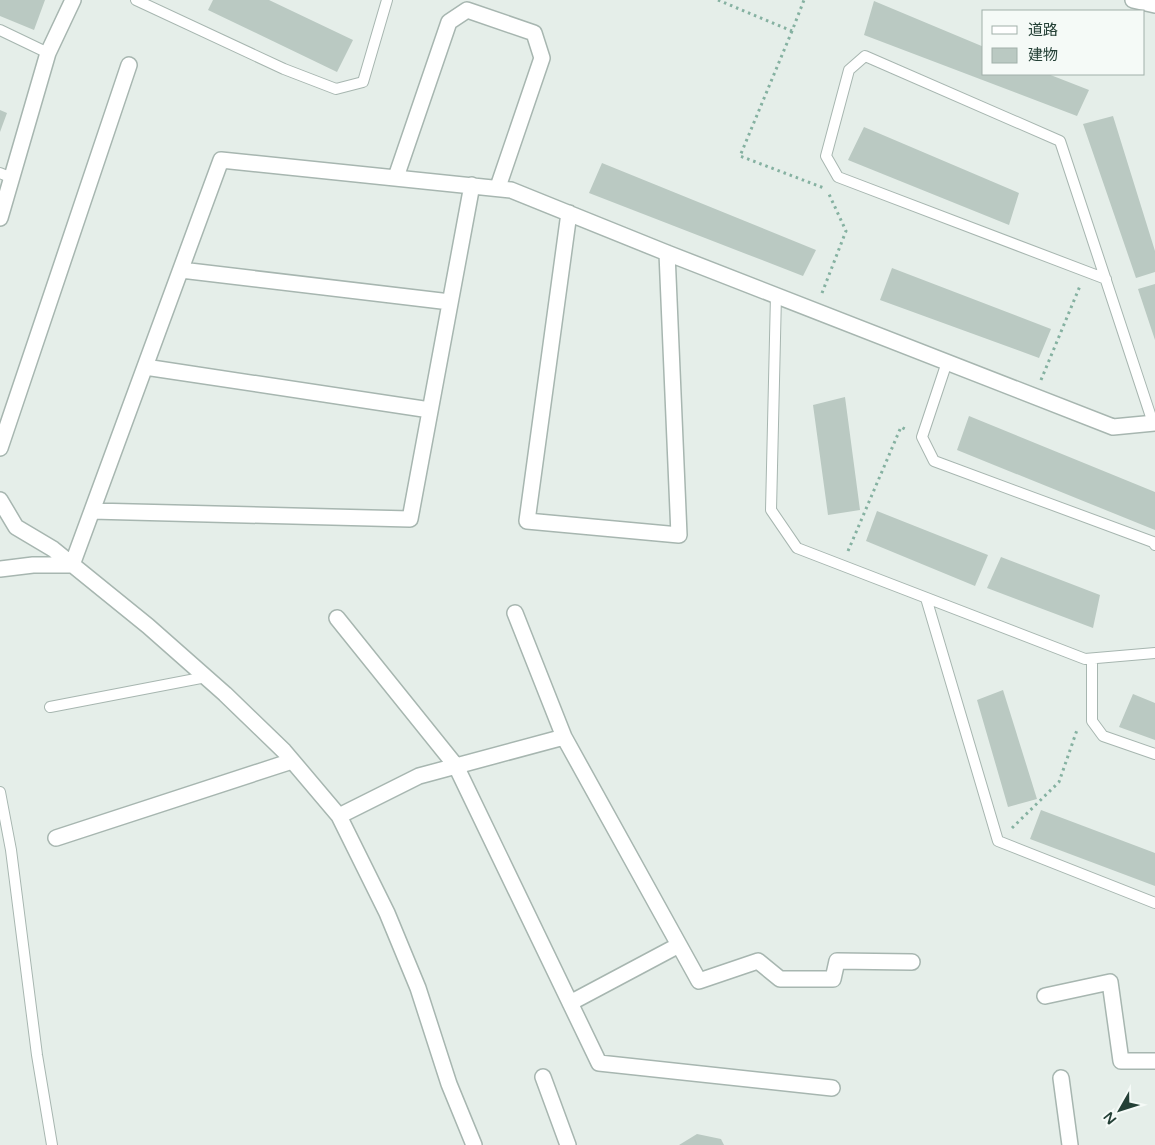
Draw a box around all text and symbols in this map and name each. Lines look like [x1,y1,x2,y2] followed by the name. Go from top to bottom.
[982,10,1145,75] legend
[1028,21,1058,39] text: 道路
[1028,46,1058,64] text: 建物
[1095,1085,1145,1135] north arrow
[1100,1108,1120,1128] text: N

